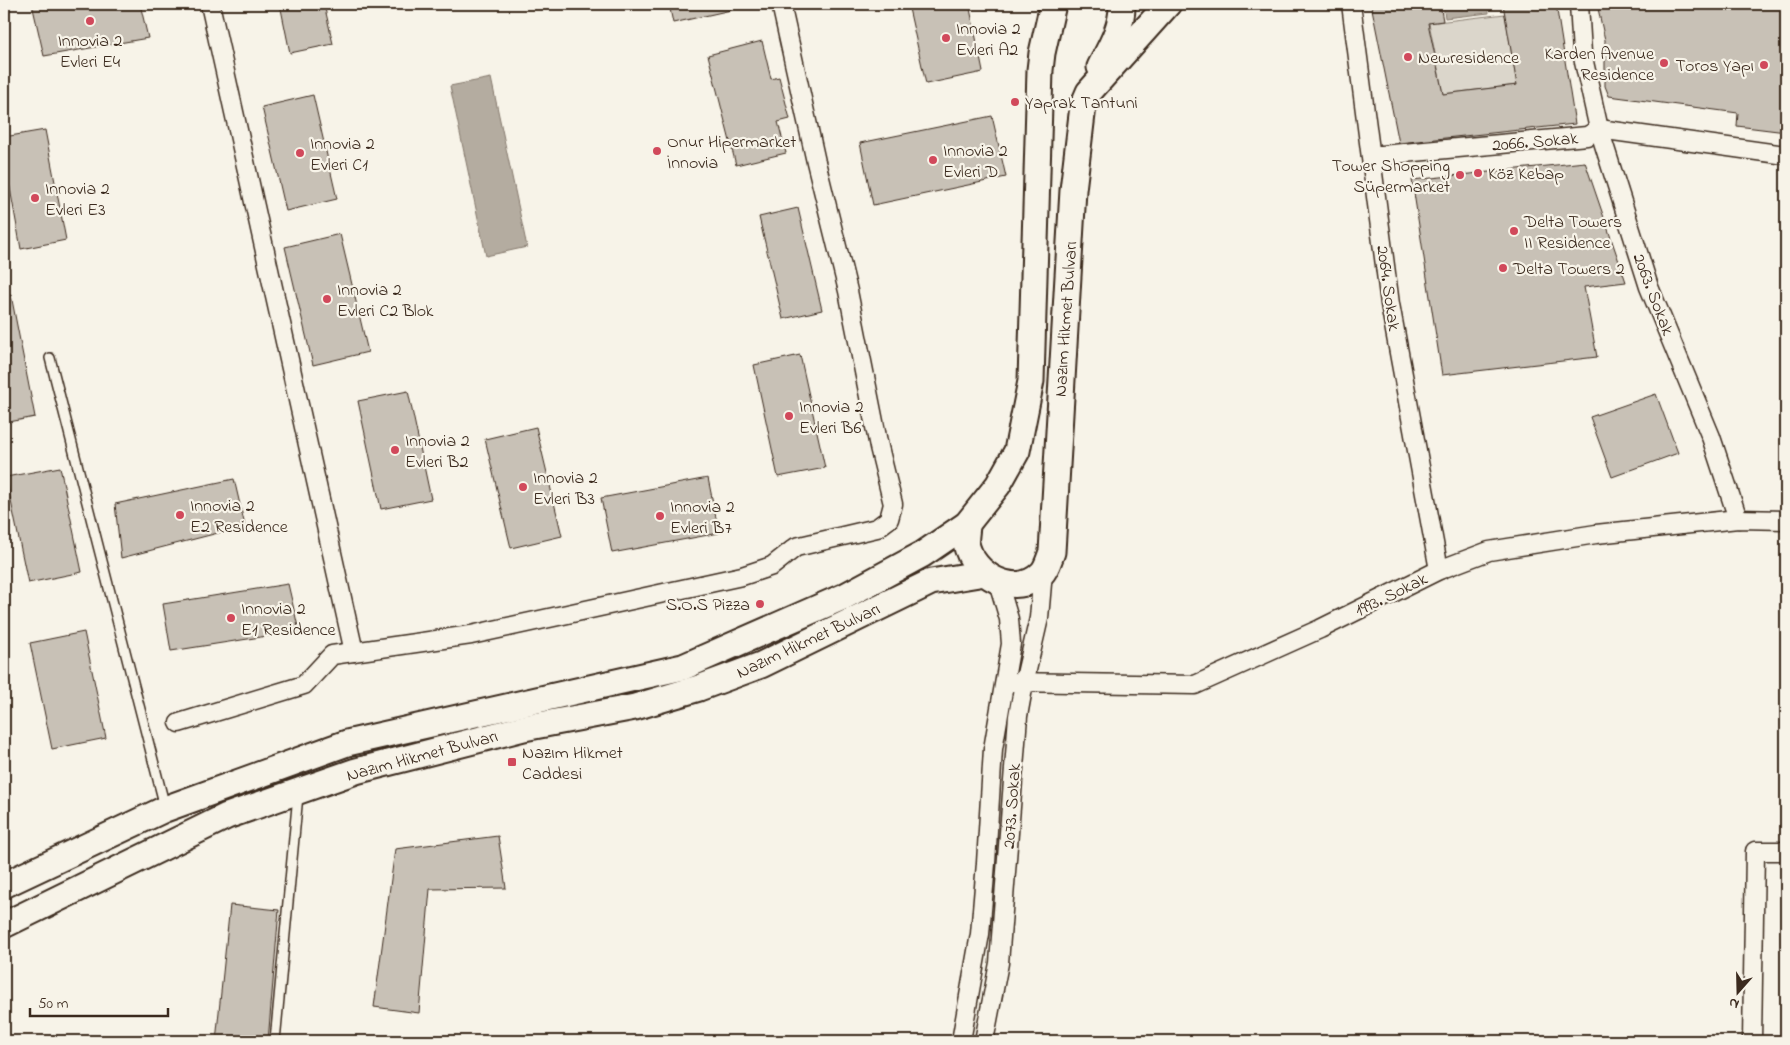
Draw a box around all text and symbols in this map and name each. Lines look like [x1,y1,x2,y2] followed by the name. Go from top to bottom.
[84,15,96,27] marker: Innovia 2 Evleri E4
[956,17,1021,64] place label: Innovia 2 Evleri A2
[58,29,122,76] place label: Innovia 2 Evleri E4
[940,32,952,44] marker: Innovia 2 Evleri A2
[1545,42,1655,89] place label: Karden Avenue Residence
[1418,46,1520,72] place label: Newresidence
[1402,51,1414,63] marker: Newresidence
[1675,54,1754,80] place label: Toros Yapı
[1658,57,1670,69] marker: Karden Avenue Residence
[1758,59,1770,71] marker: Toros Yapı
[1025,91,1138,117] place label: Yaprak Tantuni
[1009,96,1021,108] marker: Yaprak Tantuni
[1491,126,1580,160] street label: 2066. Sokak
[667,130,796,177] place label: Onur Hipermarket İnnovia
[310,132,375,179] place label: Innovia 2 Evleri C1
[943,139,1008,186] place label: Innovia 2 Evleri D
[651,145,663,157] marker: Onur Hipermarket İnnovia
[294,147,306,159] marker: Innovia 2 Evleri C1
[927,154,939,166] marker: Innovia 2 Evleri D
[1332,154,1450,201] place label: Tower Shopping Süpermarket
[1488,162,1564,188] place label: Köz Kebap
[1472,167,1484,179] marker: Köz Kebap
[1454,169,1466,181] marker: Tower Shopping Süpermarket
[45,177,110,224] place label: Innovia 2 Evleri E3
[29,192,41,204] marker: Innovia 2 Evleri E3
[1523,210,1622,257] place label: Delta Towers II Residence
[1508,225,1520,237] marker: Delta Towers II Residence
[1049,240,1085,398] street label: Nazım Hikmet Bulvarı
[1368,244,1406,333] street label: 2064. Sokak
[1625,250,1680,340] street label: 2063. Sokak
[1512,257,1625,283] place label: Delta Towers 2
[1497,262,1509,274] marker: Delta Towers 2
[337,278,433,325] place label: Innovia 2 Evleri C2 Blok
[321,293,333,305] marker: Innovia 2 Evleri C2 Blok
[799,395,864,442] place label: Innovia 2 Evleri B6
[783,410,795,422] marker: Innovia 2 Evleri B6
[405,429,470,476] place label: Innovia 2 Evleri B2
[389,444,401,456] marker: Innovia 2 Evleri B2
[533,466,598,513] place label: Innovia 2 Evleri B3
[517,481,529,493] marker: Innovia 2 Evleri B3
[190,494,289,541] place label: Innovia 2 E2 Residence
[670,495,735,542] place label: Innovia 2 Evleri B7
[174,509,186,521] marker: Innovia 2 E2 Residence
[654,510,666,522] marker: Innovia 2 Evleri B7
[1351,567,1433,625] street label: 1993. Sokak
[666,593,750,619] place label: S.O.S Pizza
[241,597,337,644] place label: Innovia 2 E1 Residence
[733,597,885,687] street label: Nazım Hikmet Bulvarı
[754,598,766,610] marker: S.O.S Pizza
[225,612,237,624] marker: Innovia 2 E1 Residence
[344,724,501,790] street label: Nazım Hikmet Bulvarı
[522,741,623,788] place label: Nazım Hikmet Caddesi
[506,756,518,768] marker: Nazım Hikmet Caddesi
[997,762,1029,850] street label: 2073. Sokak
[1712,968,1762,1018] north arrow
[30,985,168,1017] scale bar
[1726,991,1742,1014] text: N
[38,993,69,1015] text: 50 m

